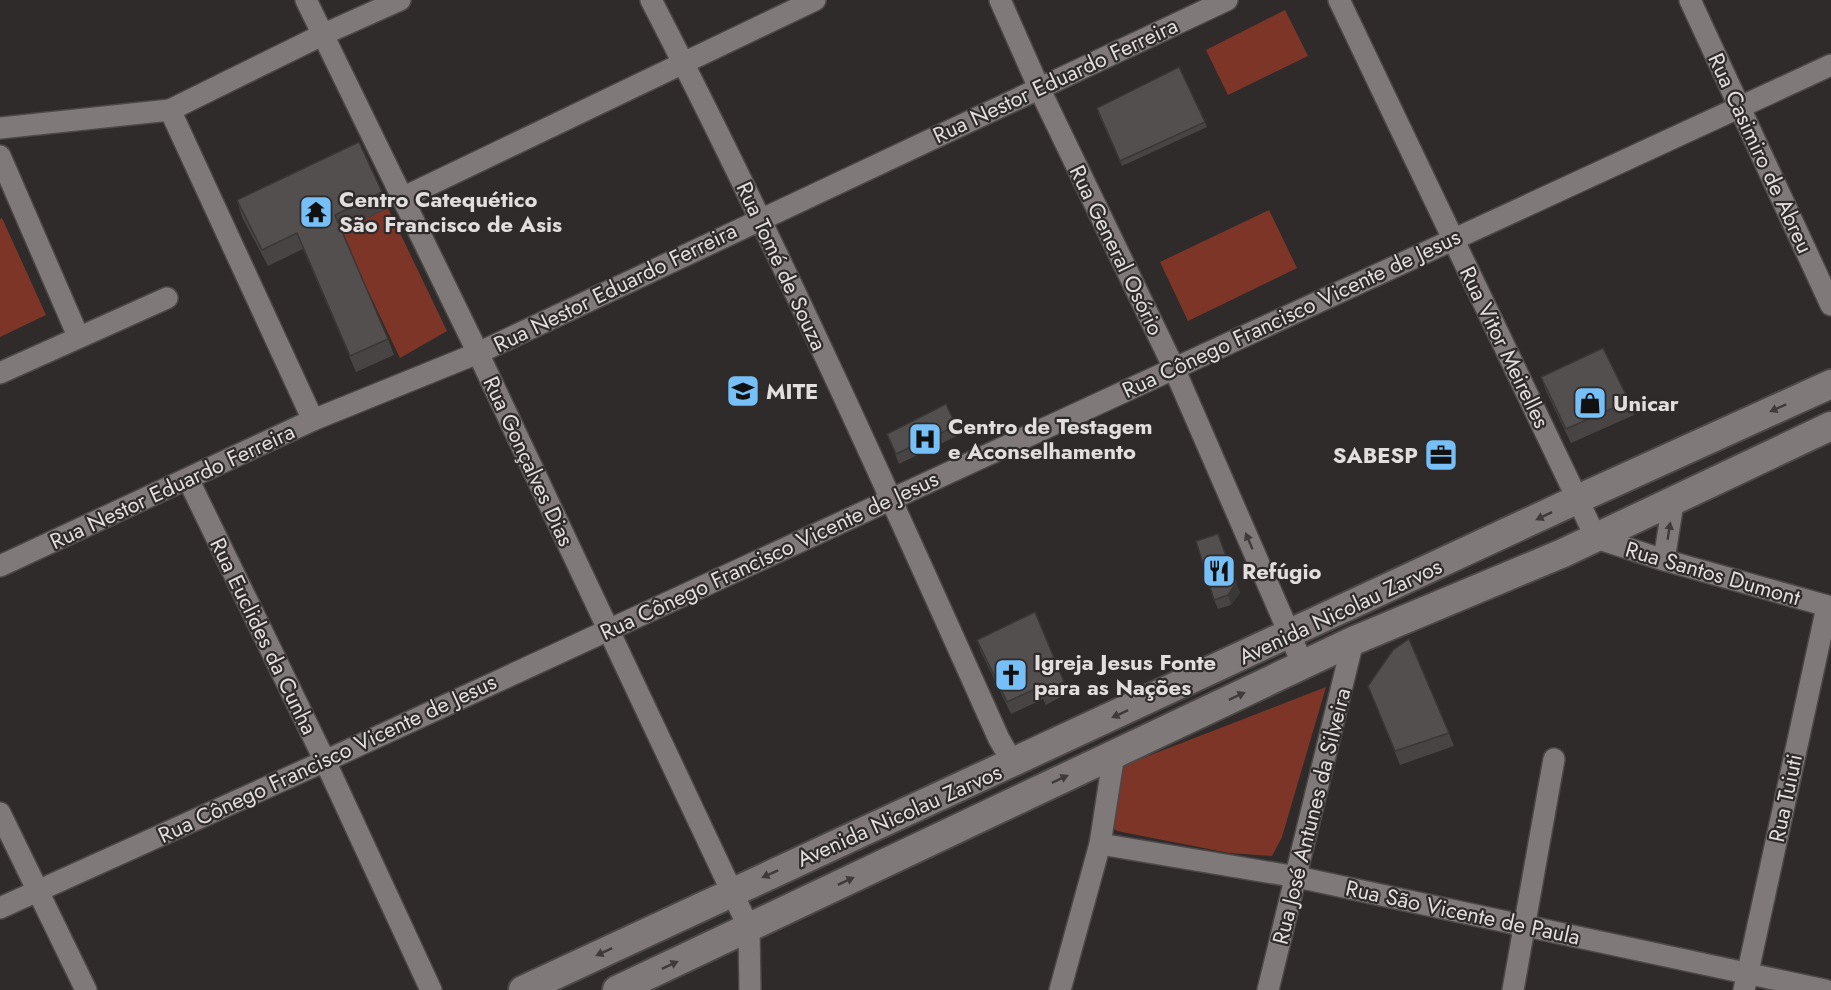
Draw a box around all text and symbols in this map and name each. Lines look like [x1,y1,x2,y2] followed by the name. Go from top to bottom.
[927,9,1183,151] street label: Rua Nestor Eduardo Ferreira
[1701,48,1821,258] street label: Rua Casimiro de Abreu
[1062,160,1172,340] street label: Rua General Osório
[729,176,835,356] street label: Rua Tomé de Souza
[339,183,562,240] place label: Centro Catequético São Francisco de Asis
[298,194,334,230] temple icon: Centro Catequético São Francisco de Asis
[488,214,742,360] street label: Rua Nestor Eduardo Ferreira
[1117,220,1465,406] street label: Rua Cônego Francisco Vicente de Jesus
[1452,261,1558,433] street label: Rua Vitor Meirelles
[476,371,582,551] street label: Rua Gonçalves Dias
[725,373,761,409] school or university icon: MITE
[766,375,818,407] place label: MITE
[1572,385,1608,421] shop icon: Unicar
[1613,387,1679,419] place label: Unicar
[1768,403,1786,413] one-way arrow
[948,410,1152,467] place label: Centro de Testagem e Aconselhamento
[44,415,300,557] street label: Rua Nestor Eduardo Ferreira
[907,421,943,457] hospital icon: Centro de Testagem e Aconselhamento
[1423,437,1459,473] office icon: SABESP
[1333,439,1418,471] place label: SABESP
[595,462,943,648] street label: Rua Cônego Francisco Vicente de Jesus
[1535,512,1552,521] one-way arrow
[1664,522,1673,541] one-way arrow
[202,532,326,740] street label: Rua Euclides da Cunha
[1243,532,1253,550] one-way arrow
[1622,533,1805,613] street label: Rua Santos Dumont
[1233,550,1447,672] street label: Avenida Nicolau Zarvos
[1201,553,1237,589] restaurant icon: Refúgio
[1242,555,1322,587] place label: Refúgio
[1034,646,1216,703] place label: Igreja Jesus Fonte para as Nações
[993,657,1029,693] church icon: Igreja Jesus Fonte para as Nações
[153,665,501,851] street label: Rua Cônego Francisco Vicente de Jesus
[1264,684,1358,948] street label: Rua José Antunes da Silveira
[1228,692,1245,701] one-way arrow
[1111,710,1128,719] one-way arrow
[1760,751,1810,845] street label: Rua Tuiuti
[791,755,1007,875] street label: Avenida Nicolau Zarvos
[1052,775,1069,784] one-way arrow
[761,869,779,879] one-way arrow
[1343,872,1583,952] street label: Rua São Vicente de Paula
[838,877,855,886] one-way arrow
[595,947,612,956] one-way arrow
[662,960,679,969] one-way arrow

